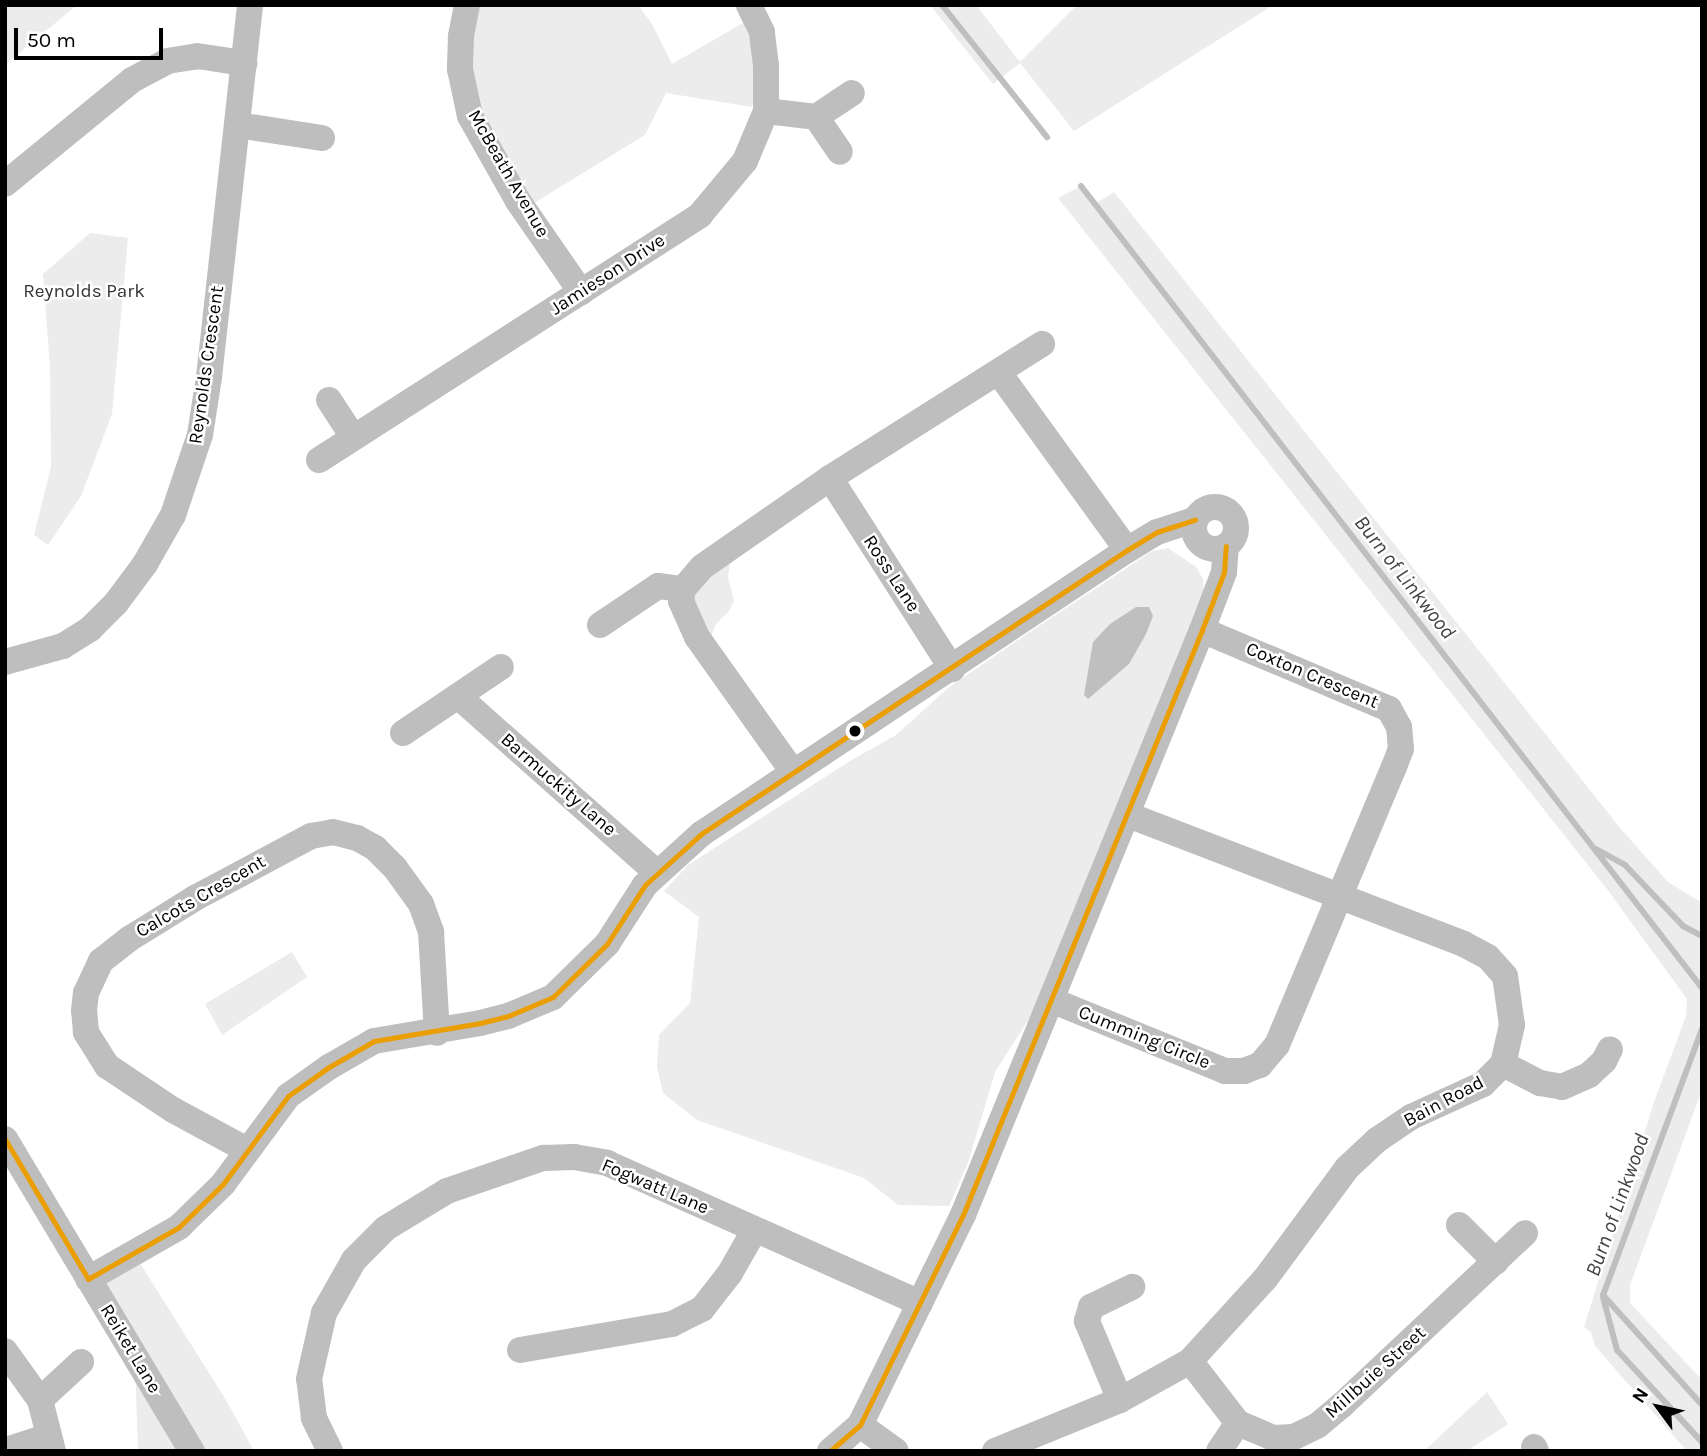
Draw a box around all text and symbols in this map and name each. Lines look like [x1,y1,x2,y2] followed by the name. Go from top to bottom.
[18,14,166,58] scale bar
[27,28,76,52] text: 50 m
[462,106,554,242] street label: McBeath Avenue
[546,229,670,321] street label: Jamieson Drive
[23,281,145,303] park label: Reynolds Park
[185,284,229,446] street label: Reynolds Crescent
[1349,510,1461,644] water label: Burn of Linkwood
[858,531,924,617] street label: Ross Lane
[1242,638,1382,714] street label: Coxton Crescent
[848,724,862,738] unlabelled marker
[496,729,620,841] street label: Barmuckity Lane
[132,851,270,943] street label: Calcots Crescent
[1075,1001,1213,1075] street label: Cumming Circle
[1400,1071,1488,1133] street label: Bain Road
[1580,1130,1654,1280] water label: Burn of Linkwood
[598,1154,712,1220] street label: Fogwatt Lane
[95,1300,165,1398] street label: Reiket Lane
[1321,1322,1431,1424] street label: Millbuie Street
[1623,1372,1693,1442] north arrow
[1627,1384,1653,1407] text: N

